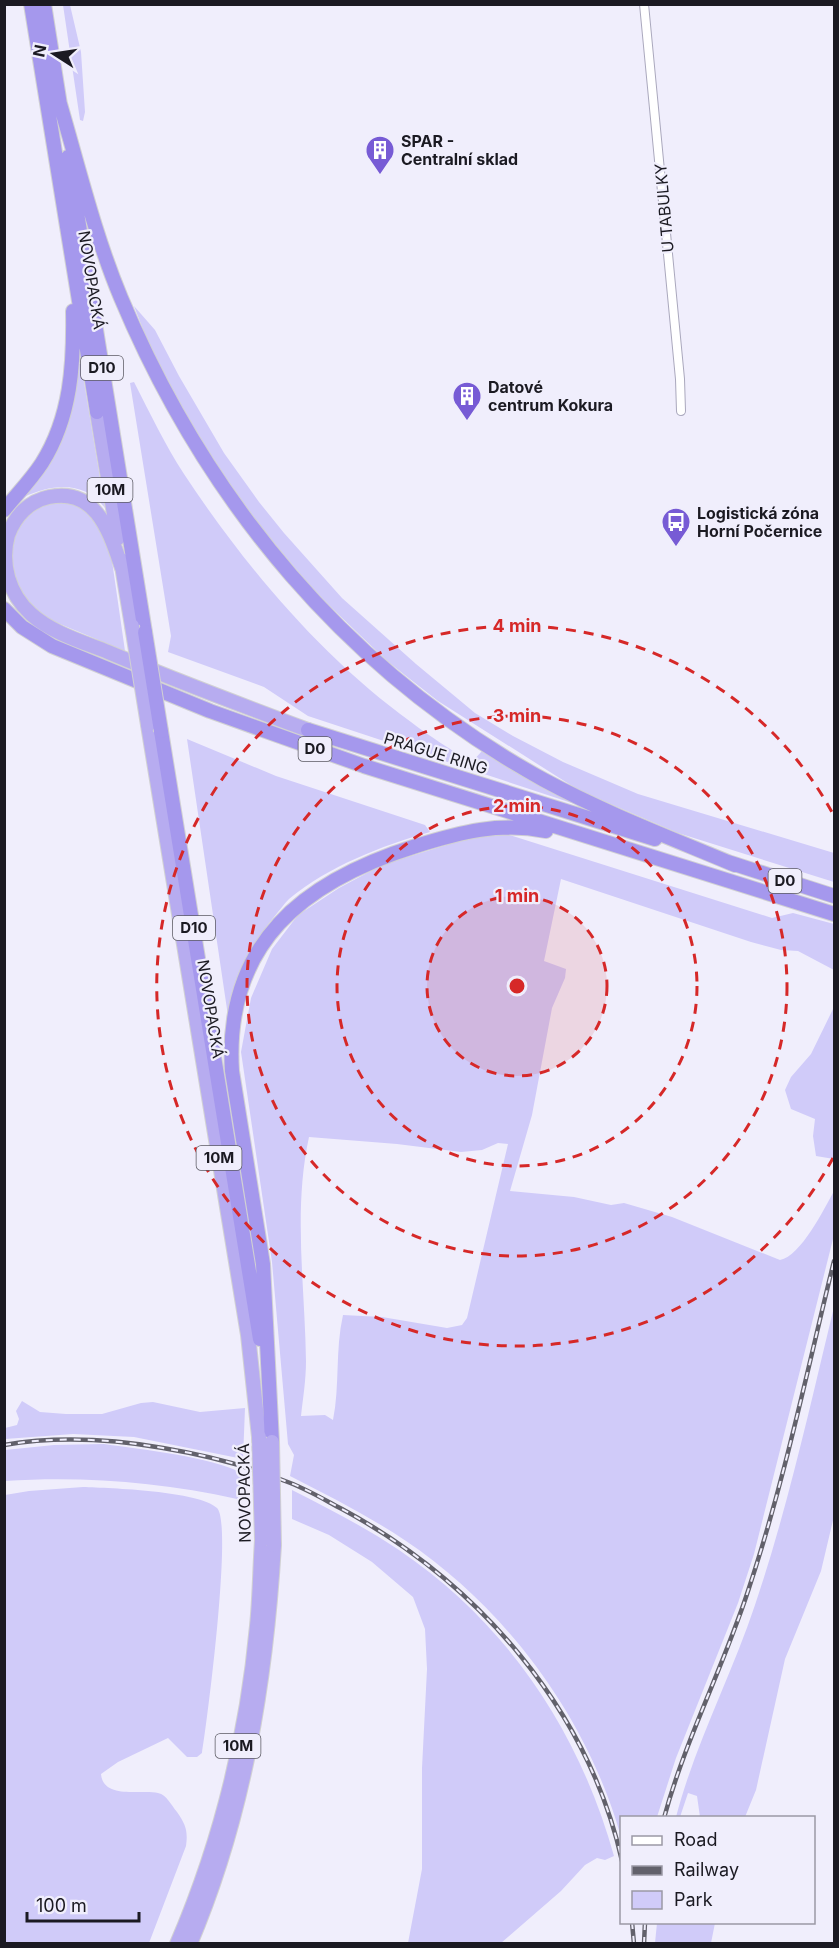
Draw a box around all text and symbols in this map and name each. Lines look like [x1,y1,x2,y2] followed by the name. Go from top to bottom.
[24,24,84,84] north arrow
[28,43,50,59] text: N
[401,131,518,169] place label: SPAR - Centralní sklad
[364,134,396,176] building icon: SPAR - Centralní sklad
[650,162,678,253] street label: U TABULKY
[74,229,110,331] street label: NOVOPACKÁ
[81,356,123,380] road number: D10
[488,377,613,415] place label: Datové centrum Kokura
[451,380,483,422] building icon: Datové centrum Kokura
[88,478,132,502] road number: 10M
[697,503,822,541] place label: Logistická zóna Horní Počernice
[660,506,692,548] bus stop icon: Logistická zóna Horní Počernice
[493,615,541,636] text: 4 min
[493,705,541,726] text: 3 min
[382,728,490,778] street label: PRAGUE RING
[298,737,332,761] road number: D0
[493,795,541,816] text: 2 min
[768,869,802,893] road number: D0
[495,885,539,906] text: 1 min
[173,916,215,940] road number: D10
[193,958,229,1060] street label: NOVOPACKÁ
[507,976,527,996] centre of rings
[196,1146,242,1170] road number: 10M
[233,1443,255,1543] street label: NOVOPACKÁ
[216,1734,260,1758] road number: 10M
[620,1816,815,1924] legend
[674,1829,717,1850] text: Road
[674,1859,739,1880] text: Railway
[27,1885,140,1923] scale bar
[674,1889,713,1910] text: Park
[36,1895,87,1916] text: 100 m

